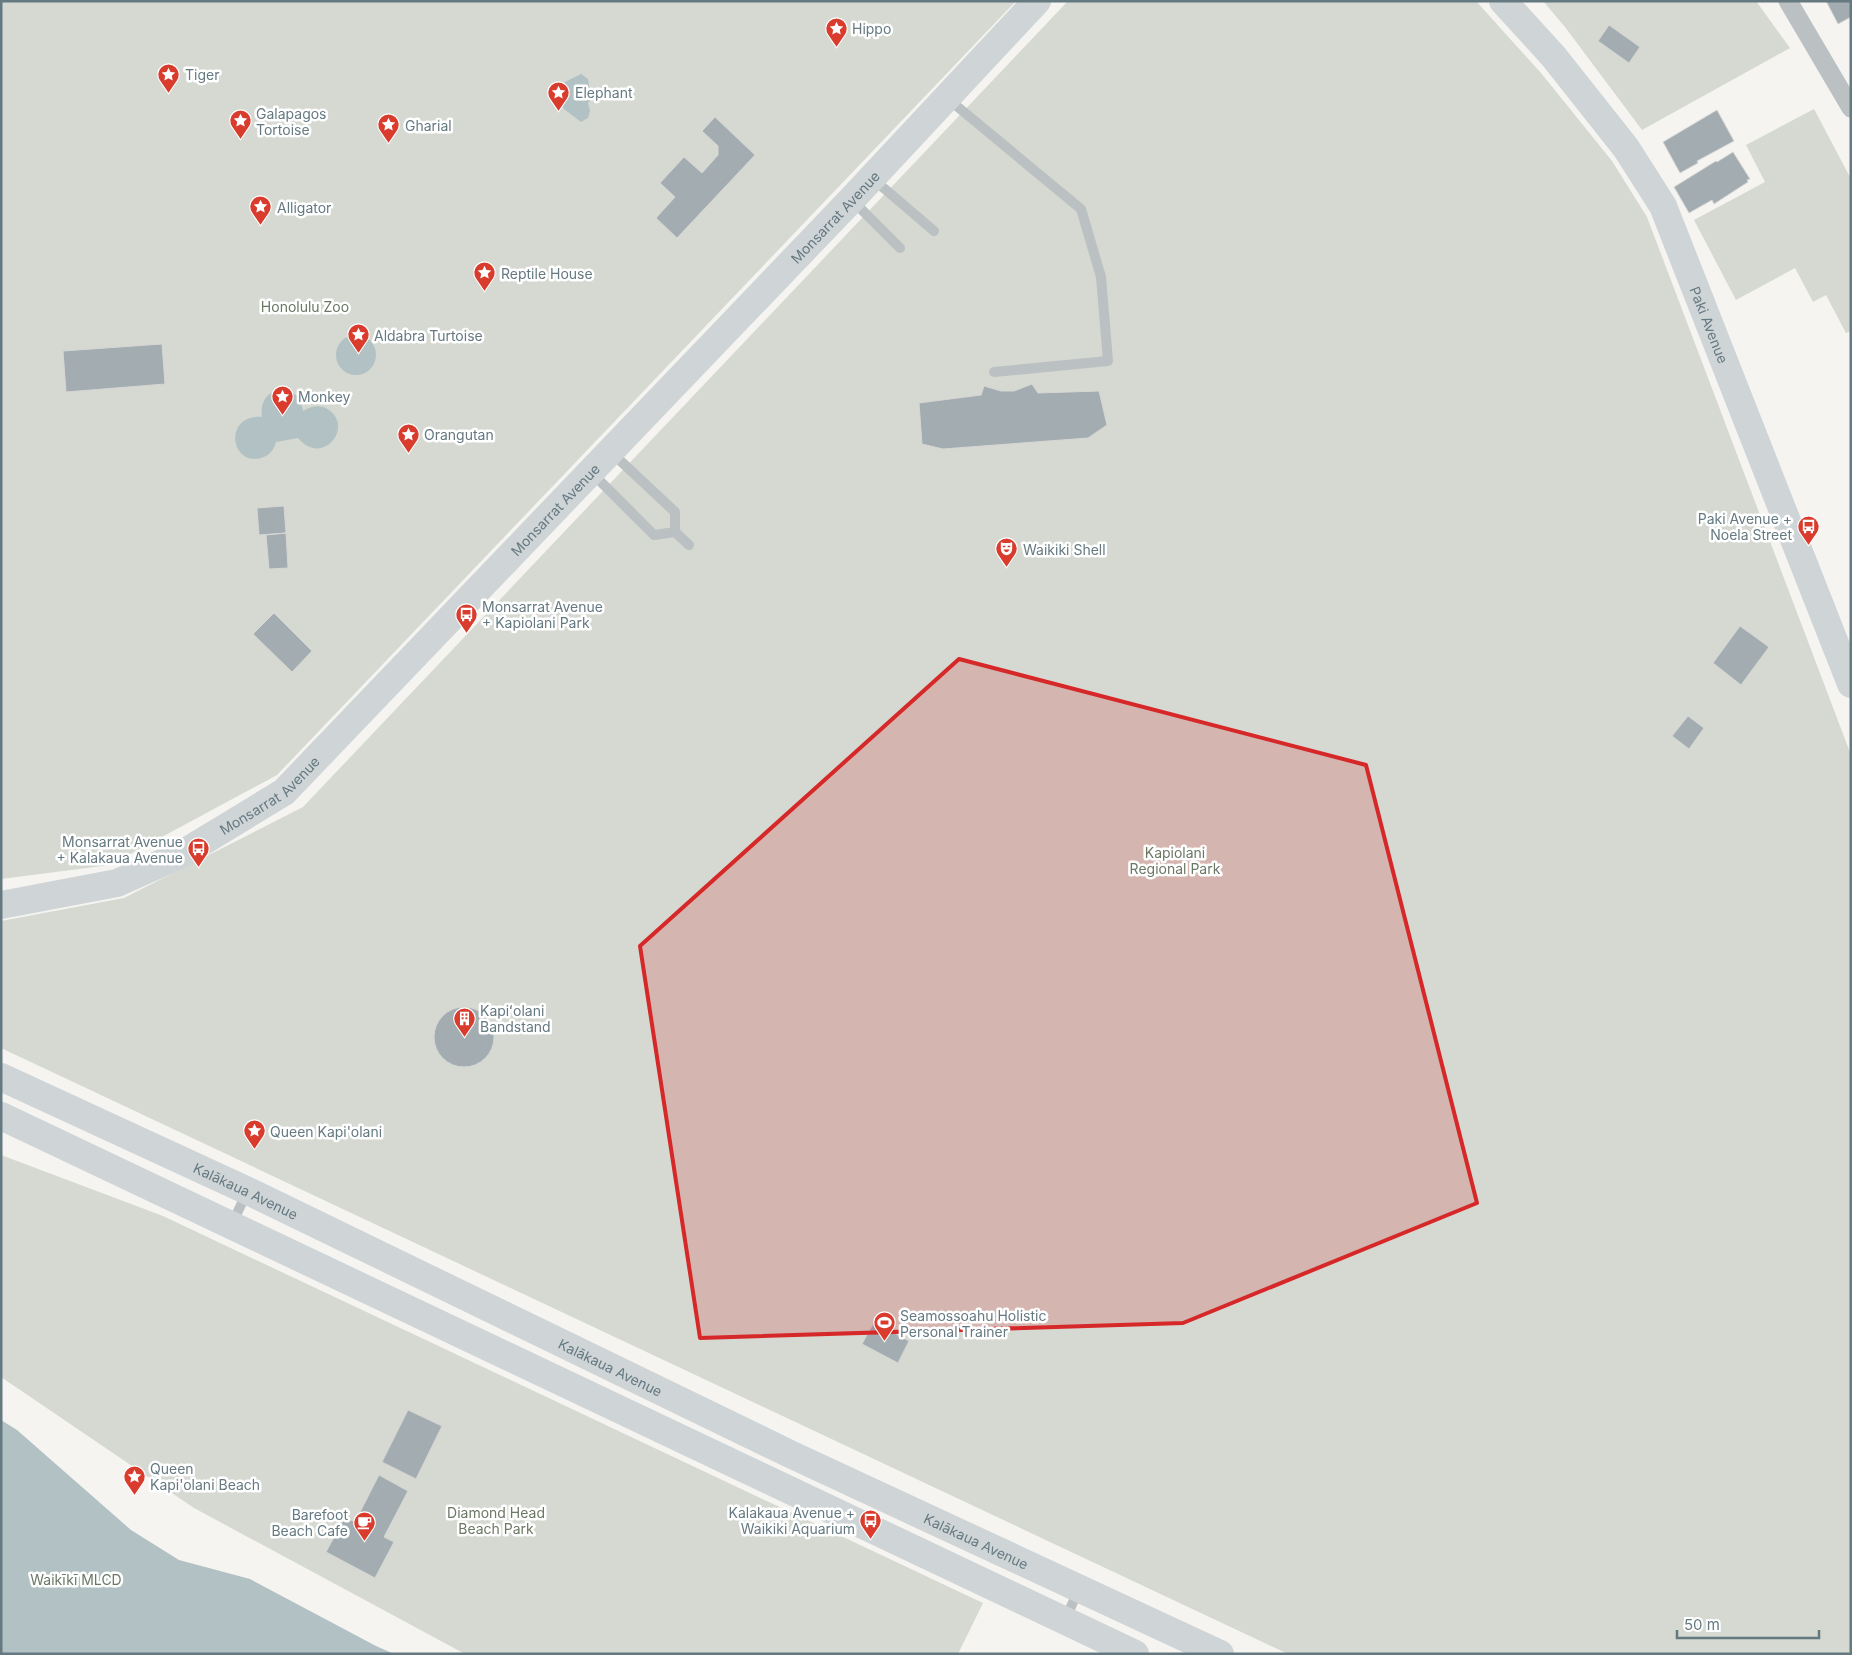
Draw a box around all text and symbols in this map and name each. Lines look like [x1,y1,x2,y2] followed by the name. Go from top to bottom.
[824,16,848,47] place icon: Hippo
[852,20,891,37] place label: Hippo
[157,62,181,93] place icon: Tiger
[185,66,219,83] place label: Tiger
[547,80,571,111] place icon: Elephant
[575,84,633,101] place label: Elephant
[256,105,327,138] place label: Galapagos Tortoise
[228,109,252,140] place icon: Galapagos Tortoise
[377,113,401,144] place icon: Gharial
[405,117,452,134] place label: Gharial
[787,167,883,266] street label: Monsarrat Avenue
[249,195,273,226] place icon: Alligator
[277,199,331,216] place label: Alligator
[473,261,497,292] place icon: Reptile House
[501,265,593,282] place label: Reptile House
[1687,284,1732,365] street label: Paki Avenue
[261,298,349,315] park label: Honolulu Zoo
[346,323,370,354] place icon: Aldabra Turtoise
[374,327,483,344] place label: Aldabra Turtoise
[270,384,294,415] place icon: Monkey
[298,388,351,405] place label: Monkey
[396,422,420,453] place icon: Orangutan
[424,426,494,443] place label: Orangutan
[507,460,603,559] street label: Monsarrat Avenue
[1698,510,1792,543] place label: Paki Avenue + Noela Street
[1796,514,1820,545] bus stop icon: Paki Avenue + Noela Street
[995,537,1019,568] theatre icon: Waikiki Shell
[1023,541,1106,558] place label: Waikiki Shell
[482,598,603,631] place label: Monsarrat Avenue + Kapiolani Park
[454,602,478,633] bus stop icon: Monsarrat Avenue + Kapiolani Park
[216,752,323,838] street label: Monsarrat Avenue
[56,833,183,866] place label: Monsarrat Avenue + Kalakaua Avenue
[187,837,211,868] bus stop icon: Monsarrat Avenue + Kalakaua Avenue
[1130,844,1221,877] park label: Kapiolani Regional Park
[480,1002,551,1035] place label: Kapiʻolani Bandstand
[452,1006,476,1037] building icon: Kapiʻolani Bandstand
[242,1119,266,1150] place icon: Queen Kapi'olani
[270,1123,382,1140] place label: Queen Kapi'olani
[191,1159,301,1223] street label: Kalākaua Avenue
[900,1307,1046,1340] place label: Seamossoahu Holistic Personal Trainer
[872,1311,896,1342] sports icon: Seamossoahu Holistic Personal Trainer
[556,1335,665,1399] street label: Kalākaua Avenue
[150,1460,260,1493] place label: Queen Kapi'olani Beach
[122,1464,146,1495] place icon: Queen Kapi'olani Beach
[447,1504,545,1537] park label: Diamond Head Beach Park
[728,1504,855,1537] place label: Kalakaua Avenue + Waikiki Aquarium
[271,1506,348,1539] place label: Barefoot Beach Cafe
[859,1508,883,1539] bus stop icon: Kalakaua Avenue + Waikiki Aquarium
[921,1509,1031,1572] street label: Kalākaua Avenue
[352,1510,376,1541] cafe icon: Barefoot Beach Cafe
[30,1571,122,1588] park label: Waikīkī MLCD
[1677,1608,1820,1640] scale bar
[1684,1615,1720,1634] text: 50 m

